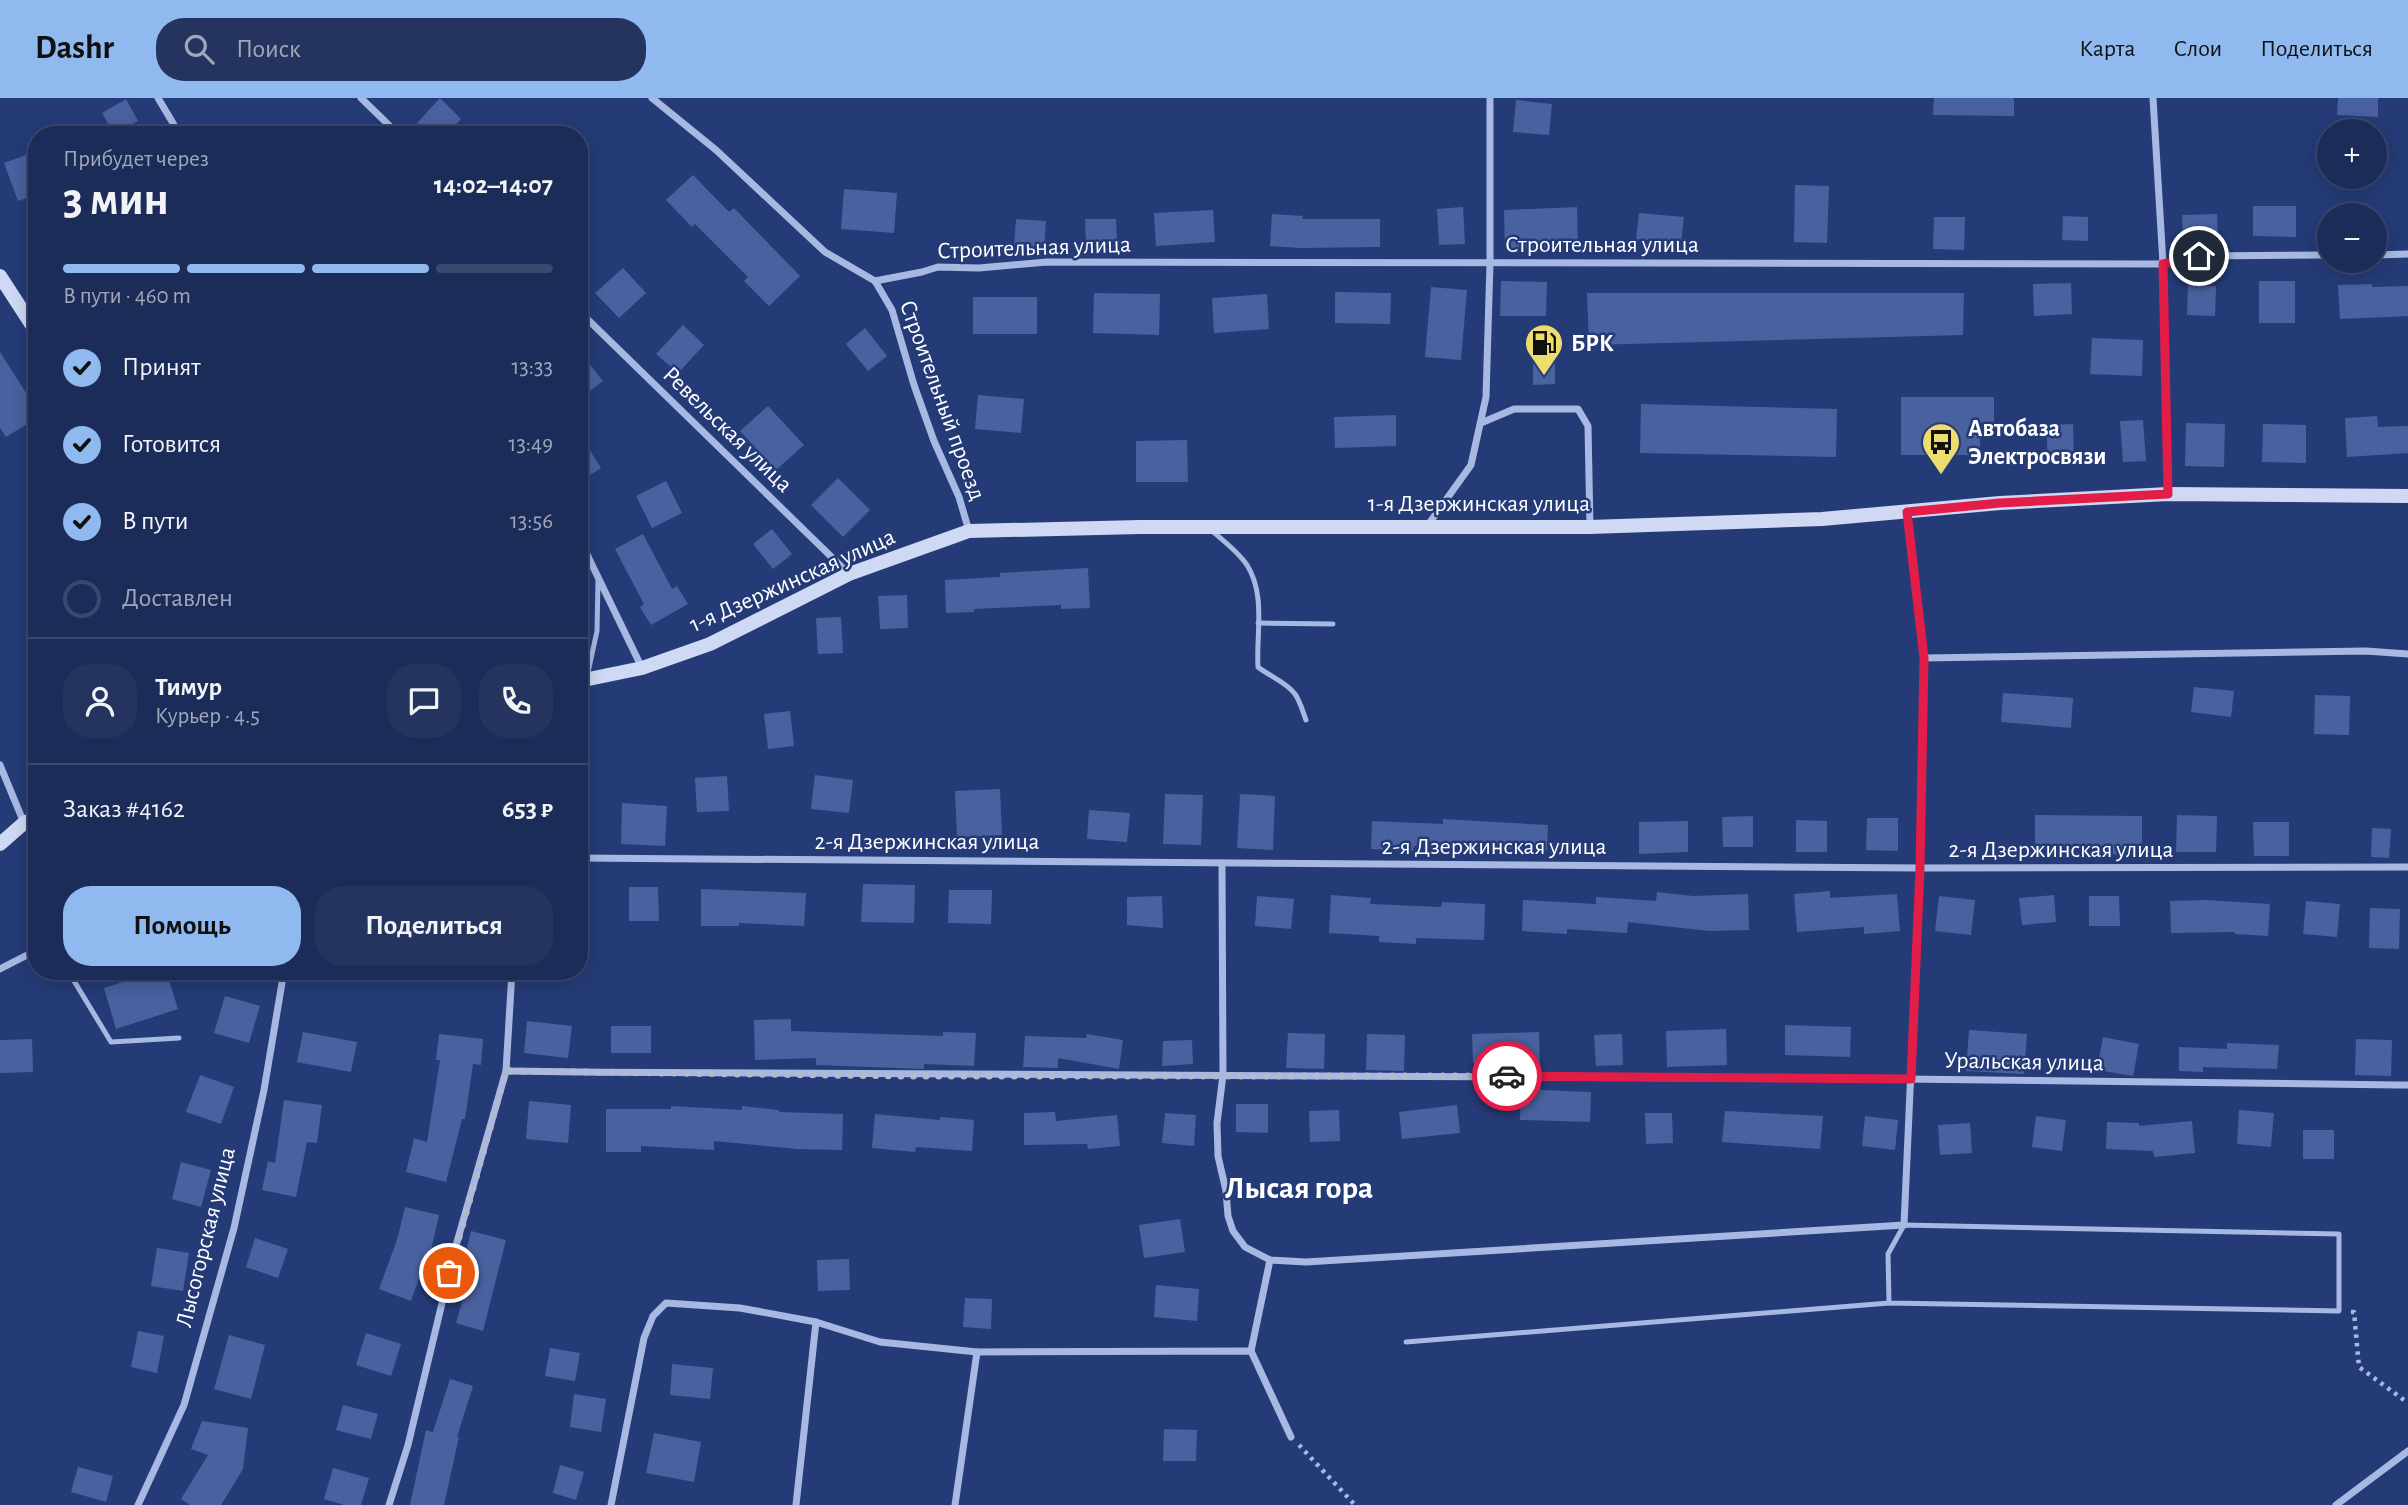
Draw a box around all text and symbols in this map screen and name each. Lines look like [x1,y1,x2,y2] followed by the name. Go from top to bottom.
[156,18,646,81] search box
[180,30,218,68] icon: search
[35,32,114,65] text: Dashr
[236,36,301,62] text: Поиск
[2079,37,2135,61] text: Карта
[2173,37,2222,61] text: Слои
[2260,37,2373,61] text: Поделиться
[2317,119,2387,273] map controls
[2317,119,2387,189] button: +
[63,148,209,171] text: Прибудет через
[434,172,553,198] text: 14:02–14:07
[63,177,169,223] text: 3 мин
[2317,203,2387,273] button: −
[2169,226,2229,286] pin
[937,233,1131,263] street label: Строительная улица
[1505,233,1699,257] street label: Строительная улица
[2180,237,2218,275] icon: home
[63,285,191,308] text: В пути · 460 m
[895,297,989,504] street label: Строительный проезд
[1523,322,1565,377] fuel station icon: БРК
[1571,332,1614,356] place label: БРК
[63,349,101,387] icon: check
[122,354,201,380] text: Принят
[511,356,553,379] text: 13:33
[658,362,797,497] street label: Ревельская улица
[1968,417,2106,469] place label: Автобаза Электросвязи
[1920,421,1962,476] bus stop icon: Автобаза Электросвязи
[63,426,101,464] icon: check
[122,431,221,457] text: Готовится
[508,433,553,456] text: 13:49
[1368,492,1590,516] street label: 1-я Дзержинская улица
[63,503,101,541] icon: check
[122,508,188,534] text: В пути
[510,510,553,533] text: 13:56
[686,525,899,637] street label: 1-я Дзержинская улица
[122,585,233,611] text: Доставлен
[63,664,137,738] button: person
[387,664,461,738] button: chat
[479,664,553,738] button: phone
[155,674,222,700] text: Тимур
[155,705,260,728] text: Курьер · 4.5
[63,796,185,822] text: Заказ #4162
[502,796,553,822] text: 653 ₽
[815,830,1040,854] street label: 2-я Дзержинская улица
[1382,835,1607,859] street label: 2-я Дзержинская улица
[1949,838,2174,862] street label: 2-я Дзержинская улица
[63,886,301,966] button: Помощь
[315,886,553,966] button: Поделиться
[1472,1041,1542,1111] courier
[1944,1049,2104,1075] street label: Уральская улица
[1488,1057,1526,1095] icon: car
[172,1145,240,1330] street label: Лысогорская улица
[1225,1172,1373,1204] district label: Лысая гора
[419,1243,479,1303] pin
[430,1254,468,1292] icon: bag

